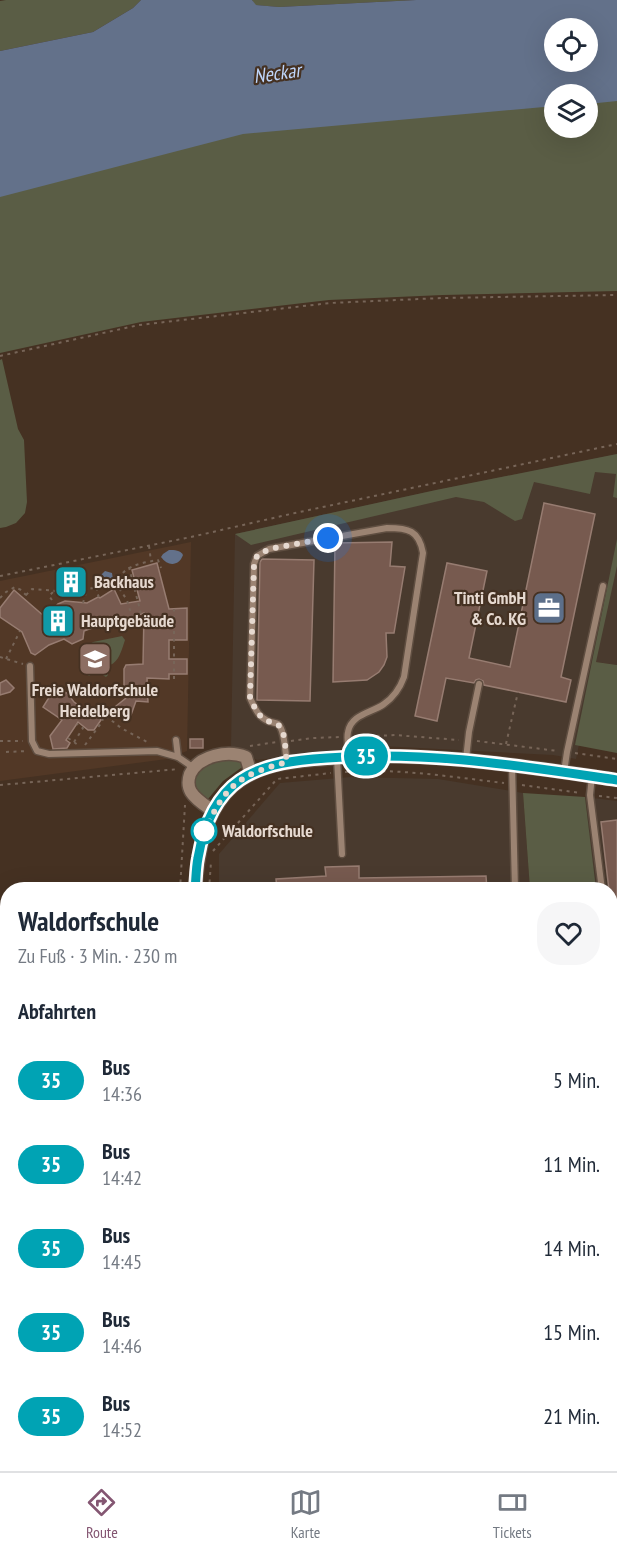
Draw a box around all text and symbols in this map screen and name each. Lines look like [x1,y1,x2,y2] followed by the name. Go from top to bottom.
[544,18,598,138] map controls
[544,18,598,72] button: locate
[252,56,305,89] water label: Neckar
[544,84,598,138] button: layers
[313,523,343,553] your location
[53,564,89,600] building icon: Backhaus
[94,570,154,593] place label: Backhaus
[454,586,526,630] place label: Tinti GmbH & Co. KG
[531,590,567,626] office icon: Tinti GmbH & Co. KG
[40,603,76,639] building icon: Hauptgebäude
[81,609,174,632] place label: Hauptgebäude
[77,641,113,677] school or university icon: Freie Waldorfschule Heidelberg
[32,678,159,722] place label: Freie Waldorfschule Heidelberg
[339,736,393,776] line badge: 35
[356,743,376,770] text: 35
[191,818,217,844] marker: Waldorfschule
[221,819,313,842] place label: Waldorfschule
[18,902,159,939] text: Waldorfschule
[537,902,600,965] button: heart
[18,943,177,969] text: Zu Fuß · 3 Min. · 230 m
[18,997,96,1025] text: Abfahrten
[102,1053,130,1081] text: Bus
[553,1066,600,1094] text: 5 Min.
[41,1067,61,1094] text: 35
[102,1081,142,1107] text: 14:36
[102,1137,130,1165] text: Bus
[543,1150,600,1178] text: 11 Min.
[41,1151,61,1178] text: 35
[102,1165,142,1191] text: 14:42
[102,1221,130,1249] text: Bus
[543,1234,600,1262] text: 14 Min.
[41,1235,61,1262] text: 35
[102,1249,142,1275] text: 14:45
[102,1305,130,1333] text: Bus
[543,1318,600,1346] text: 15 Min.
[41,1319,61,1346] text: 35
[102,1333,142,1359] text: 14:46
[102,1389,130,1417] text: Bus
[543,1402,600,1430] text: 21 Min.
[41,1403,61,1430] text: 35
[102,1417,142,1443] text: 14:52
[85,1486,118,1542] tab: Route
[289,1486,322,1542] tab: Karte
[493,1486,532,1542] tab: Tickets

